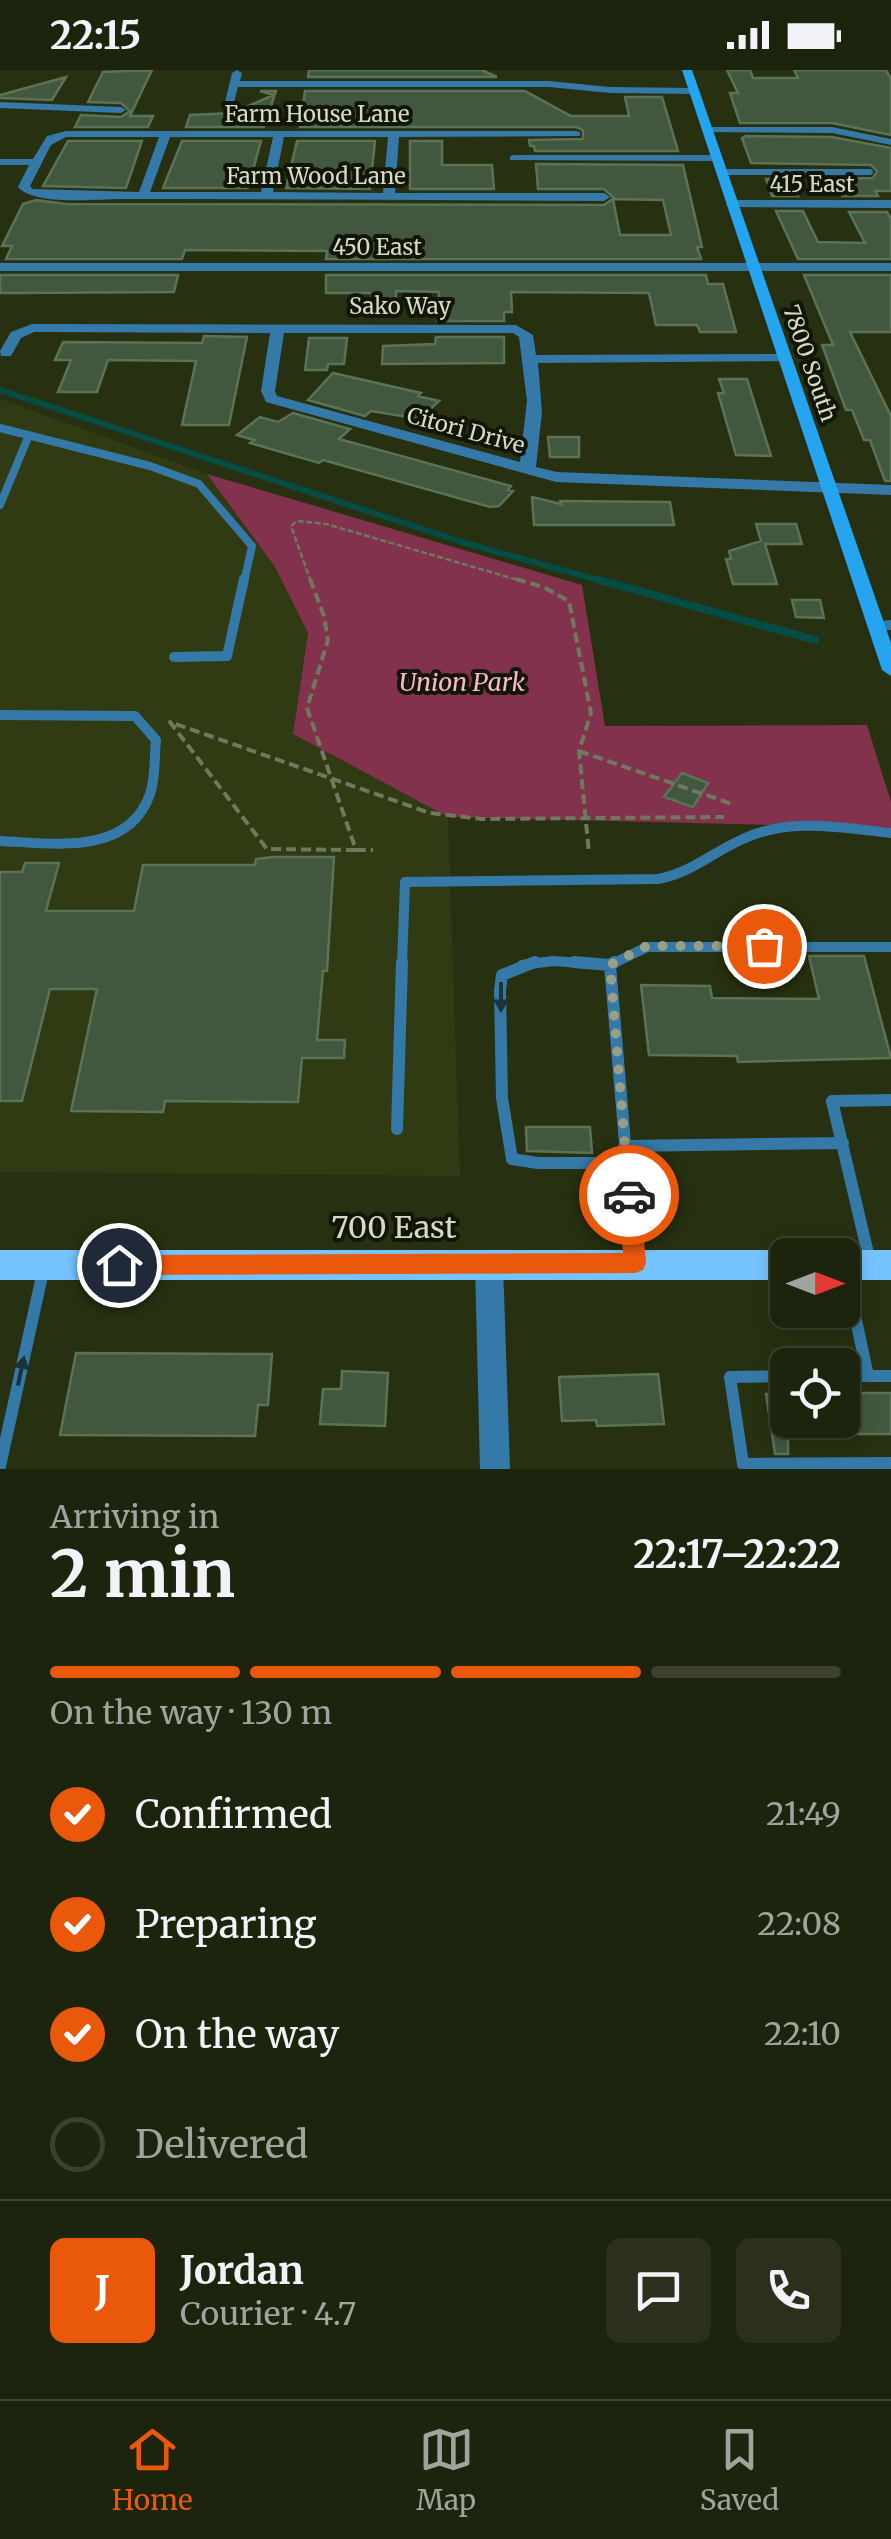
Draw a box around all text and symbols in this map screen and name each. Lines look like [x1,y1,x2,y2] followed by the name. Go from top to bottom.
[50,12,141,59] text: 22:15
[225,100,409,128] street label: Farm House Lane
[226,162,406,190] street label: Farm Wood Lane
[769,170,855,198] street label: 415 East
[332,233,422,261] street label: 450 East
[349,292,451,320] street label: Sako Way
[777,301,843,425] street label: 7800 South
[404,401,528,459] street label: Citori Drive
[399,666,525,698] park label: Union Park
[722,904,807,989] pin
[737,919,792,974] icon: bag
[493,981,509,1013] one-way arrow
[579,1145,679,1245] courier
[602,1168,657,1223] icon: car
[331,1208,457,1246] street label: 700 East
[77,1223,162,1308] pin
[92,1238,147,1293] icon: home
[770,1238,860,1328] north arrow
[770,1238,860,1438] map controls
[770,1348,860,1438] button: locate
[14,1355,30,1386] one-way arrow
[50,1497,219,1537] text: Arriving in
[633,1531,841,1578] text: 22:17–22:22
[50,1533,235,1615] text: 2 min
[50,1693,332,1733] text: On the way · 130 m
[50,1787,105,1842] icon: check
[135,1791,332,1838] text: Confirmed
[766,1794,841,1834] text: 21:49
[50,1897,105,1952] icon: check
[135,1901,317,1948] text: Preparing
[757,1904,841,1944] text: 22:08
[50,2007,105,2062] icon: check
[135,2011,339,2058] text: On the way
[764,2014,841,2054] text: 22:10
[135,2121,308,2168] text: Delivered
[606,2238,711,2343] button: chat
[736,2238,841,2343] button: phone
[180,2247,304,2294] text: Jordan
[95,2267,110,2314] text: J
[180,2294,356,2334] text: Courier · 4.7
[112,2422,193,2518] tab: Home
[416,2422,476,2518] tab: Map
[700,2422,779,2518] tab: Saved

